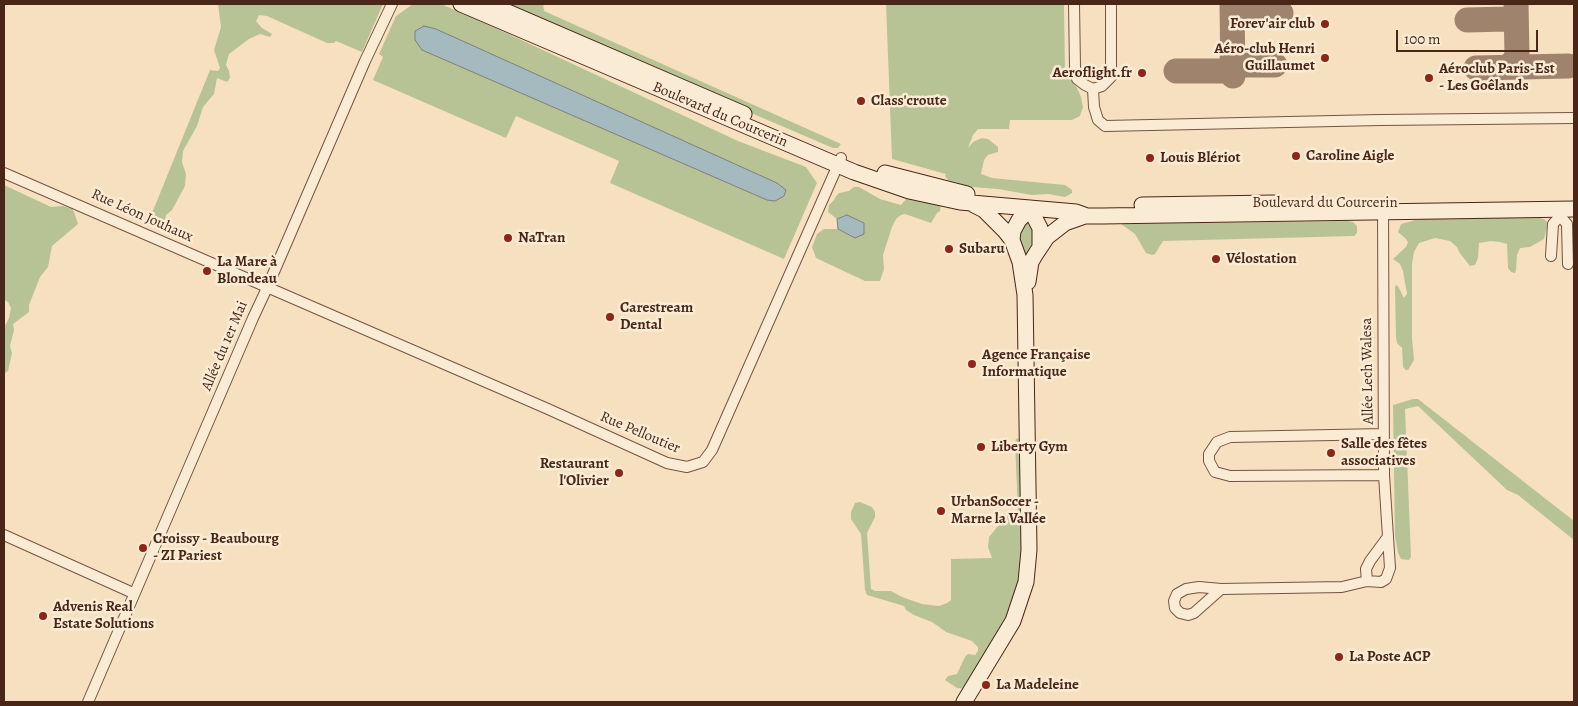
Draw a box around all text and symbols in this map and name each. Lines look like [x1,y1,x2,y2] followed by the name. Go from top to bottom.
[1230,15,1315,33] place label: Forev'air club
[1319,18,1331,30] marker: Forev'air club
[1398,20,1540,52] scale bar
[1404,29,1441,49] text: 100 m
[1214,40,1315,75] place label: Aéro-club Henri Guillaumet
[1319,52,1331,64] marker: Aéro-club Henri Guillaumet
[1439,60,1555,95] place label: Aéroclub Paris-Est - Les Goêlands
[1053,64,1132,82] place label: Aeroflight.fr
[1136,67,1148,79] marker: Aeroflight.fr
[1423,72,1435,84] marker: Aéroclub Paris-Est - Les Goêlands
[650,78,790,152] street label: Boulevard du Courcerin
[871,92,947,110] place label: Class'croute
[855,95,867,107] marker: Class'croute
[1306,147,1395,165] place label: Caroline Aigle
[1160,149,1241,167] place label: Louis Blériot
[1290,150,1302,162] marker: Caroline Aigle
[1144,152,1156,164] marker: Louis Blériot
[88,185,196,247] street label: Rue Léon Jouhaux
[1252,194,1398,212] street label: Boulevard du Courcerin
[518,229,565,247] place label: NaTran
[502,232,514,244] marker: NaTran
[959,240,1005,258] place label: Subaru
[943,243,955,255] marker: Subaru
[1226,250,1297,268] place label: Vélostation
[217,253,277,288] place label: La Mare à Blondeau
[1210,253,1222,265] marker: Vélostation
[201,265,213,277] marker: La Mare à Blondeau
[198,298,252,394] street label: Allée du 1er Mai
[620,299,693,334] place label: Carestream Dental
[604,311,616,323] marker: Carestream Dental
[1358,317,1378,425] street label: Allée Lech Walesa
[982,346,1090,381] place label: Agence Française Informatique
[966,358,978,370] marker: Agence Française Informatique
[597,408,683,458] street label: Rue Pelloutier
[1341,435,1427,470] place label: Salle des fêtes associatives
[991,438,1068,456] place label: Liberty Gym
[975,441,987,453] marker: Liberty Gym
[1325,447,1337,459] marker: Salle des fêtes associatives
[540,455,609,490] place label: Restaurant l'Olivier
[613,467,625,479] marker: Restaurant l'Olivier
[951,493,1046,528] place label: UrbanSoccer - Marne la Vallée
[935,505,947,517] marker: UrbanSoccer - Marne la Vallée
[153,530,279,565] place label: Croissy - Beaubourg - ZI Pariest
[137,542,149,554] marker: Croissy - Beaubourg - ZI Pariest
[53,598,154,633] place label: Advenis Real Estate Solutions
[37,610,49,622] marker: Advenis Real Estate Solutions
[1349,648,1430,666] place label: La Poste ACP
[1333,651,1345,663] marker: La Poste ACP
[996,676,1079,694] place label: La Madeleine
[980,679,992,691] marker: La Madeleine

